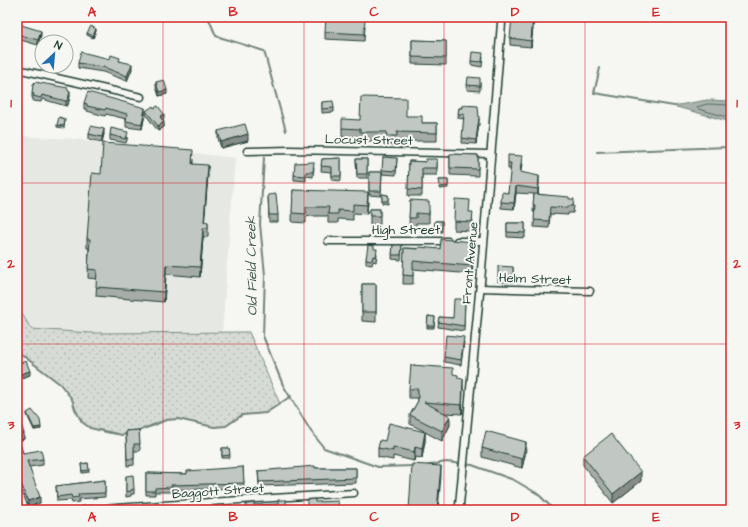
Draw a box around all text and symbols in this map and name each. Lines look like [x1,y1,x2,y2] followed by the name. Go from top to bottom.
[88,3,97,21] text: A
[228,3,238,21] text: B
[369,3,379,21] text: C
[511,3,520,21] text: D
[652,3,660,21] text: E
[34,34,74,74] north arrow
[52,37,65,54] text: N
[10,94,12,112] text: 1
[736,94,738,112] text: 1
[325,130,414,150] street label: Locust Street
[241,215,263,316] water label: Old Field Creek
[372,221,441,240] street label: High Street
[457,221,483,305] street label: Front Avenue
[6,255,15,273] text: 2
[732,255,741,273] text: 2
[499,269,572,289] street label: Helm Street
[7,416,15,434] text: 3
[733,416,741,434] text: 3
[171,479,266,504] street label: Baggott Street
[88,508,97,526] text: A
[228,508,238,526] text: B
[369,508,379,526] text: C
[511,508,520,526] text: D
[652,508,660,526] text: E

